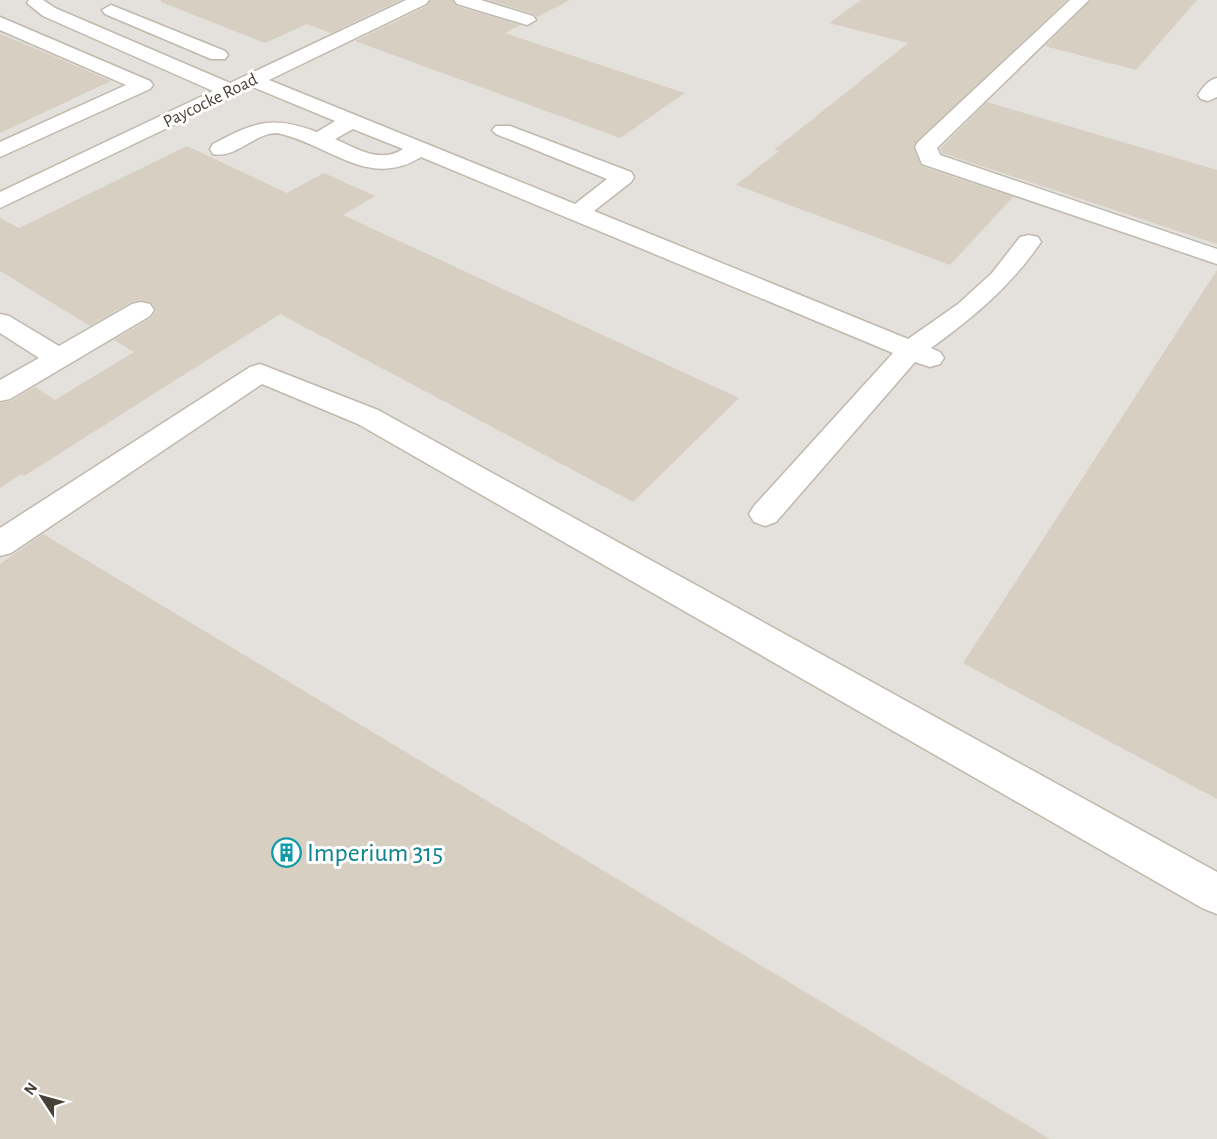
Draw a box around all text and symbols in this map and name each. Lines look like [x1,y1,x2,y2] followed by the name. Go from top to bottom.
[161,70,260,131] street label: Paycocke Road
[270,836,302,868] building icon: Imperium 315
[307,840,443,866] place label: Imperium 315
[12,1067,72,1127] north arrow
[21,1080,40,1098] text: N

